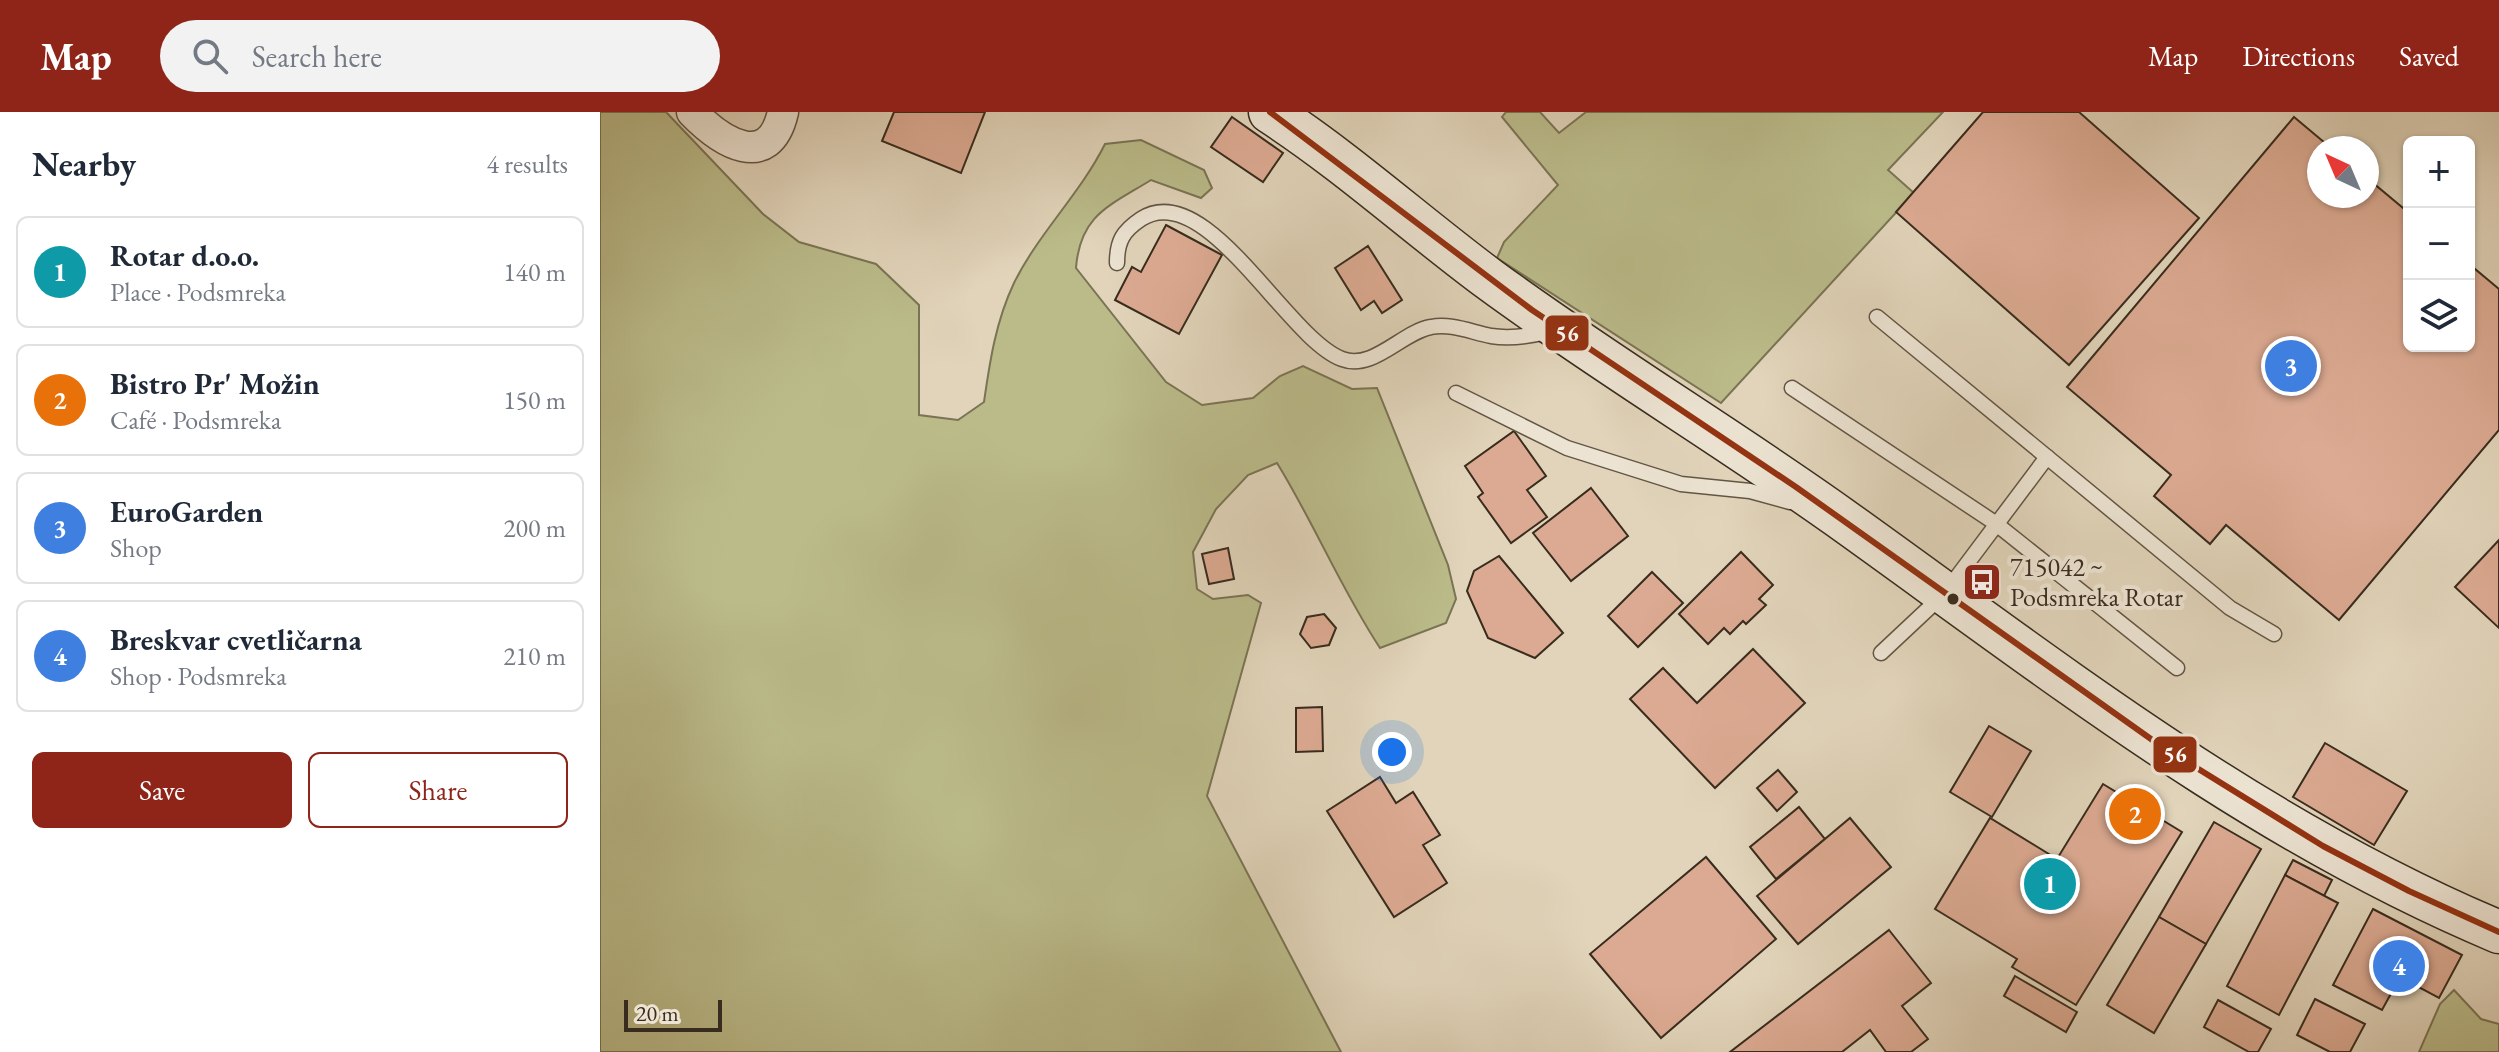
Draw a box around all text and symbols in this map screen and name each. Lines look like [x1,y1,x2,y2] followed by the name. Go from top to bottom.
[160,20,720,92] search box
[40,32,112,81] text: Map
[188,34,232,78] icon: search
[252,37,382,76] text: Search here
[2148,38,2198,74] text: Map
[2242,38,2355,74] text: Directions
[2399,38,2459,74] text: Saved
[2307,136,2379,208] north arrow
[2403,136,2475,352] map controls
[2403,136,2475,208] button: +
[32,142,136,186] text: Nearby
[487,147,568,181] text: 4 results
[2403,208,2475,280] button: −
[110,236,259,275] text: Rotar d.o.o.
[53,255,67,289] text: 1
[503,255,566,289] text: 140 m
[110,275,286,309] text: Place · Podsmreka
[2403,280,2475,352] button: layers
[1544,314,1590,352] line badge: 56
[1555,319,1579,348] text: 56
[2265,336,2317,396] pin: 3
[110,364,320,403] text: Bistro Pr' Možin
[53,383,67,417] text: 2
[503,383,566,417] text: 150 m
[110,403,281,437] text: Café · Podsmreka
[110,492,263,531] text: EuroGarden
[53,511,67,545] text: 3
[503,511,566,545] text: 200 m
[110,531,162,565] text: Shop
[2010,550,2183,614] place label: 715042 ~ Podsmreka Rotar
[1961,561,2003,603] bus stop icon: 715042 ~ Podsmreka Rotar
[1945,591,1961,607] unlabelled marker
[110,620,362,659] text: Breskvar cvetličarna
[53,639,67,673] text: 4
[503,639,566,673] text: 210 m
[110,659,287,693] text: Shop · Podsmreka
[1372,732,1412,772] your location
[2152,735,2198,774] line badge: 56
[2163,740,2187,769] text: 56
[32,752,292,828] button: Save
[308,752,568,828] button: Share
[2109,784,2161,844] pin: 2
[2024,854,2076,914] pin: 1
[2373,936,2425,996] pin: 4
[624,996,722,1032] scale bar
[636,999,679,1028] text: 20 m

